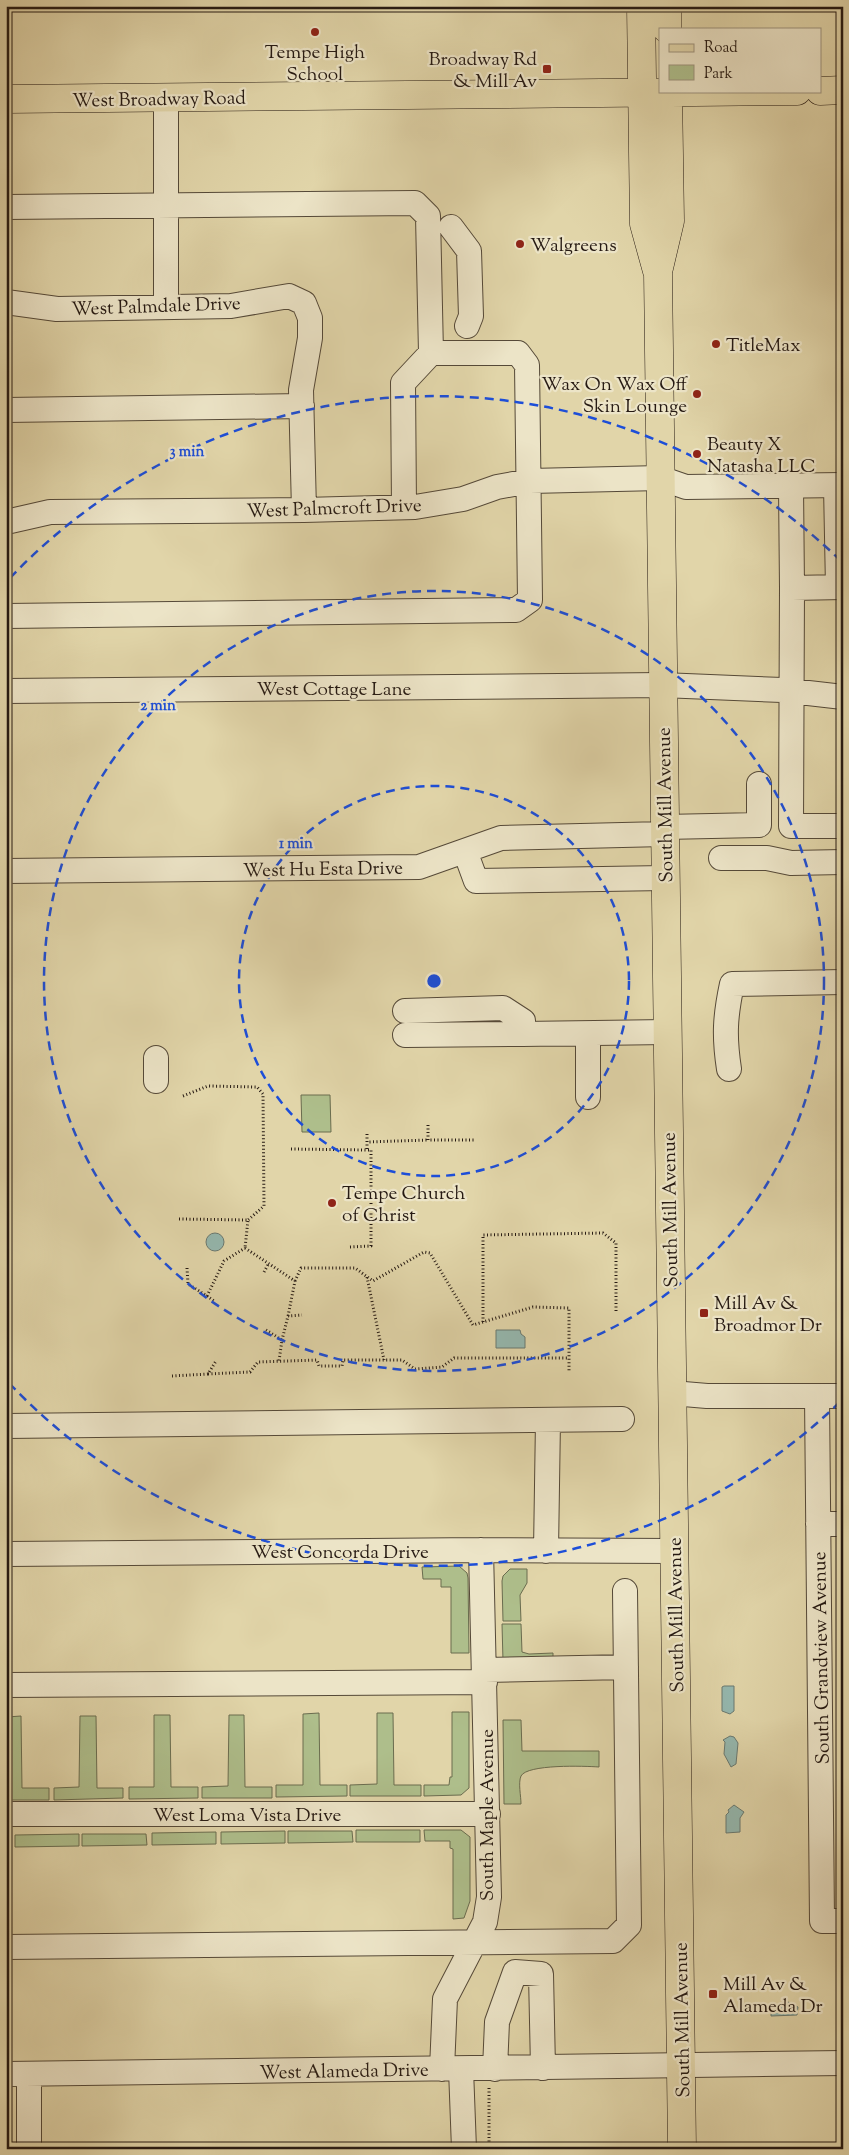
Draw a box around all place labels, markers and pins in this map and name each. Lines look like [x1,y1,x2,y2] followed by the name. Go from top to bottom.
[309,26,321,38] marker: Tempe High School
[265,40,365,89] place label: Tempe High School
[428,47,537,96] place label: Broadway Rd & Mill Av
[541,63,553,75] marker: Broadway Rd & Mill Av
[530,233,617,260] place label: Walgreens
[514,238,526,250] marker: Walgreens
[726,333,801,360] place label: TitleMax
[710,338,722,350] marker: TitleMax
[541,372,688,421] place label: Wax On Wax Off Skin Lounge
[691,388,703,400] marker: Wax On Wax Off Skin Lounge
[707,432,816,481] place label: Beauty X Natasha LLC
[691,448,703,460] marker: Beauty X Natasha LLC
[425,972,443,990] centre of rings
[342,1181,466,1230] place label: Tempe Church of Christ
[326,1197,338,1209] marker: Tempe Church of Christ
[714,1291,822,1340] place label: Mill Av & Broadmor Dr
[698,1307,710,1319] marker: Mill Av & Broadmor Dr
[723,1972,823,2021] place label: Mill Av & Alameda Dr
[707,1988,719,2000] marker: Mill Av & Alameda Dr

